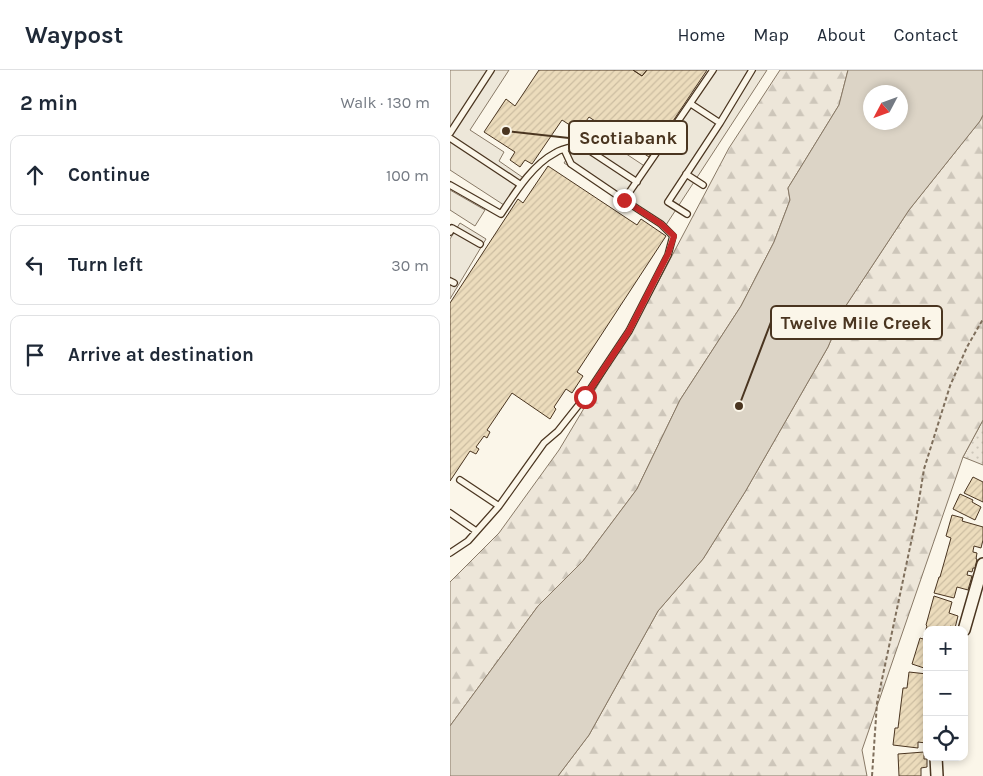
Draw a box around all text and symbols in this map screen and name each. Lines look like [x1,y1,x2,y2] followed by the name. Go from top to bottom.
[25,21,123,49] text: Waypost
[677,24,725,46] text: Home
[753,24,789,46] text: Map
[817,24,866,46] text: About
[894,24,958,46] text: Contact
[863,85,908,130] north arrow
[20,91,78,115] text: 2 min
[340,93,430,112] text: Walk · 130 m
[569,121,687,154] callout: Scotiabank
[579,127,677,149] text: Scotiabank
[21,161,49,189] icon: ahead
[68,164,150,186] text: Continue
[386,166,429,185] text: 100 m
[613,189,636,212] route end
[21,251,49,279] icon: left
[68,254,143,276] text: Turn left
[391,256,429,275] text: 30 m
[771,306,942,339] callout: Twelve Mile Creek
[781,312,932,334] text: Twelve Mile Creek
[21,341,49,369] icon: arrive
[68,344,254,366] text: Arrive at destination
[574,386,597,409] route start
[923,626,968,761] map controls
[923,626,968,671] button: +
[923,671,968,716] button: −
[923,716,968,761] button: locate

